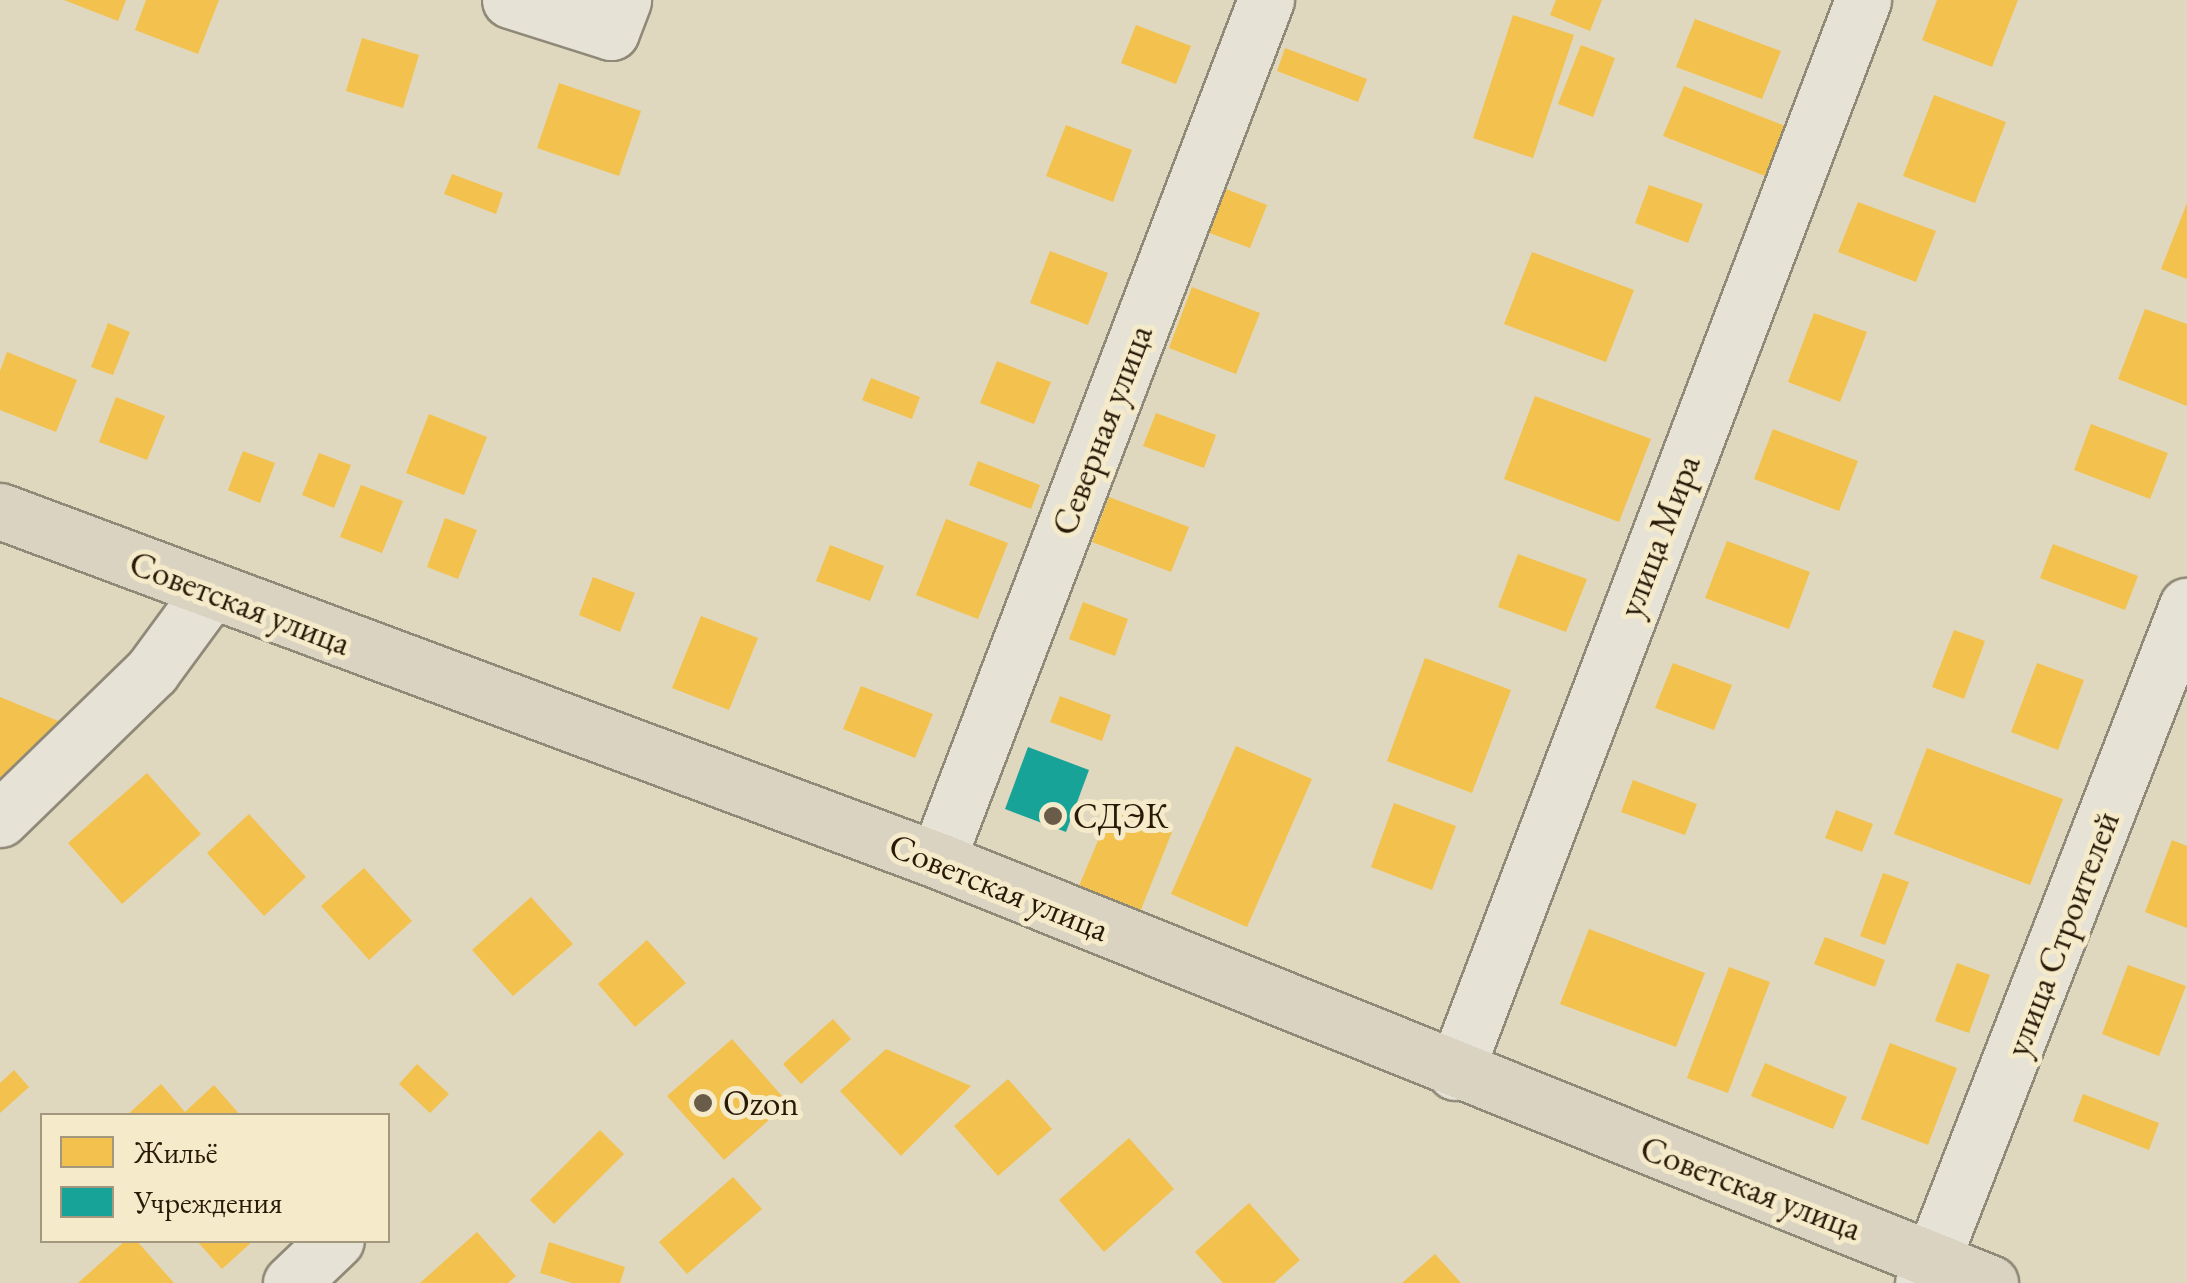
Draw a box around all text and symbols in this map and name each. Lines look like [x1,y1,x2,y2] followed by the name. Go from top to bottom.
[1043,319,1161,541] street label: Северная улица
[1609,449,1709,623] street label: улица Мира
[124,542,356,664] street label: Советская улица
[1073,795,1168,837] place label: СДЭК
[1042,805,1064,827] marker: СДЭК
[1996,806,2128,1062] street label: улица Строителей
[883,824,1115,950] street label: Советская улица
[723,1082,799,1124] place label: Ozon
[692,1092,714,1114] marker: Ozon
[40,1113,390,1243] legend
[1635,1127,1867,1249] street label: Советская улица
[134,1133,218,1172] text: Жильё
[134,1183,283,1222] text: Учреждения

